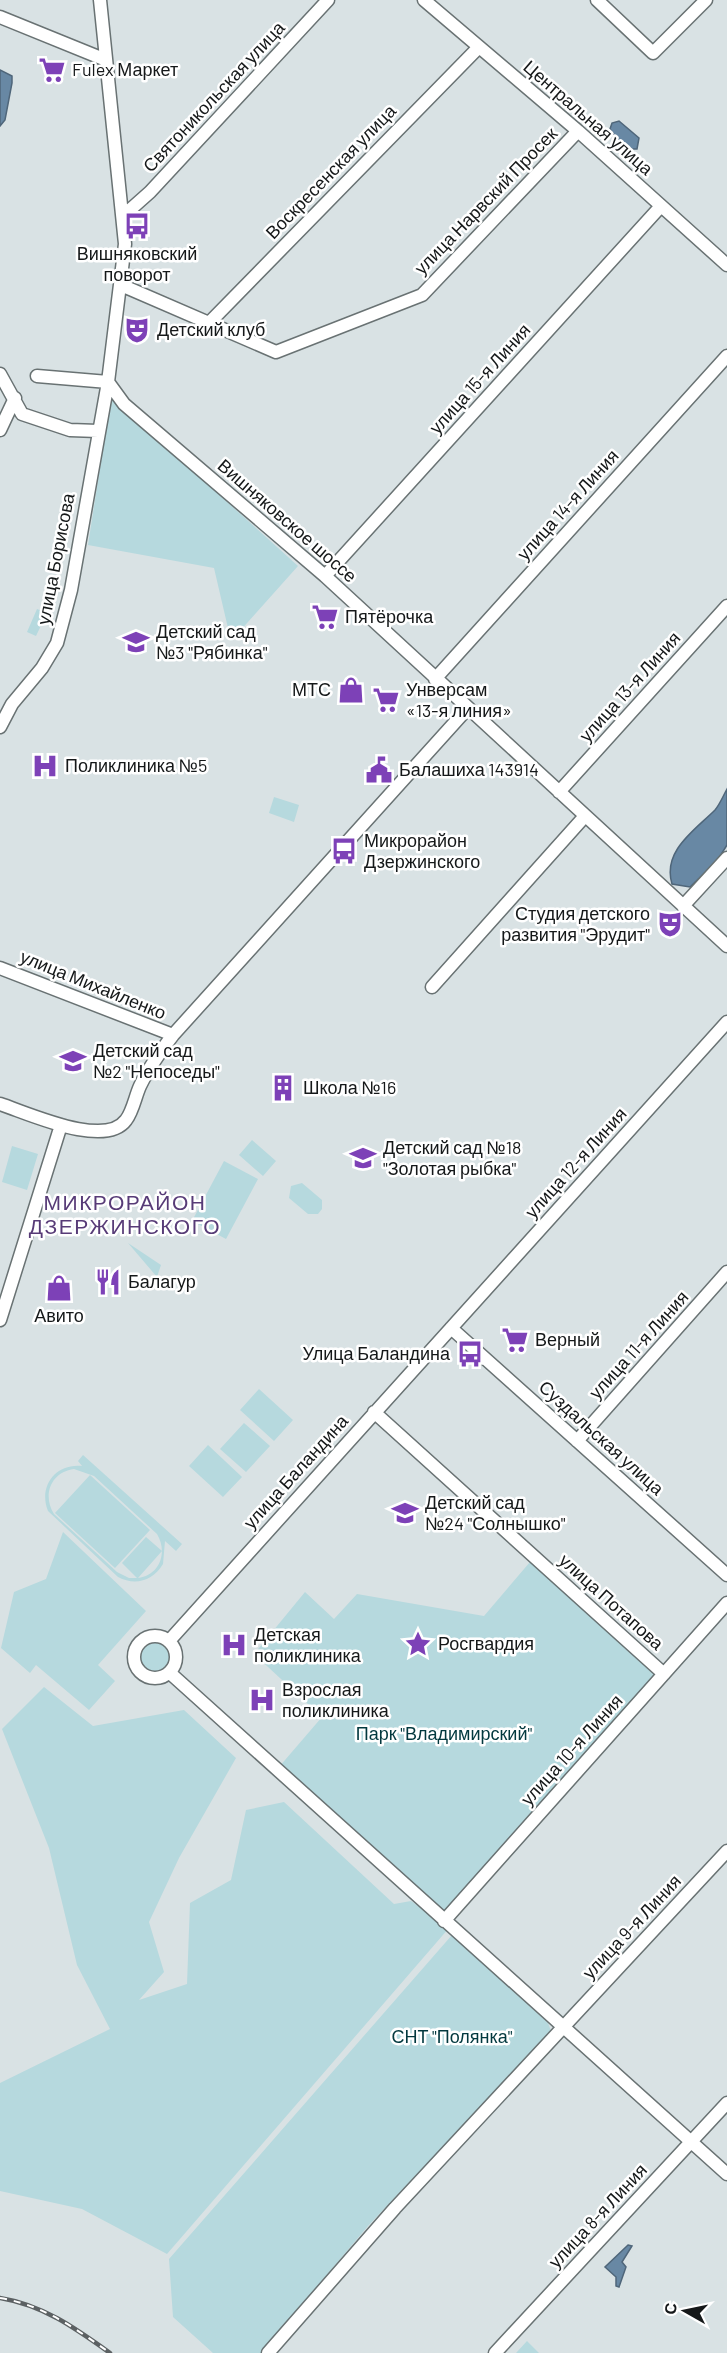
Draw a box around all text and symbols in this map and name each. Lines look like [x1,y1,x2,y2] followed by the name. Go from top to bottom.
[138,16,289,176] street label: Святоникольская улица
[37,55,67,85] supermarket icon: Fulex Маркет
[519,55,659,180] street label: Центральная улица
[72,58,178,80] place label: Fulex Маркет
[261,99,401,243] street label: Воскресенская улица
[409,122,561,278] street label: улица Нарвский Просек
[122,211,152,241] bus stop icon: Вишняковский поворот
[77,242,197,285] place label: Вишняковский поворот
[122,315,152,345] theatre icon: Детский клуб
[157,318,265,340] place label: Детский клуб
[424,319,535,438] street label: улица 15-я Линия
[512,444,623,564] street label: улица 14-я Линия
[214,454,362,587] street label: Вишняковское шоссе
[31,490,79,626] street label: улица Борисова
[310,602,340,632] supermarket icon: Пятёрочка
[345,605,434,627] place label: Пятёрочка
[156,620,268,663] place label: Детский сад №3 "Рябинка"
[121,627,151,657] school or university icon: Детский сад №3 "Рябинка"
[574,627,685,746] street label: улица 13-я Линия
[336,675,366,705] shop icon: МТС
[292,678,331,700] place label: МТС
[406,678,512,721] place label: Унверсам «13-я линия»
[371,685,401,715] supermarket icon: Унверсам «13-я линия»
[30,751,60,781] hospital icon: Поликлиника №5
[65,754,207,776] place label: Поликлиника №5
[364,755,394,785] public building icon: Балашиха 143914
[399,758,539,780] place label: Балашиха 143914
[364,829,480,872] place label: Микрорайон Дзержинского
[329,836,359,866] bus stop icon: Микрорайон Дзержинского
[501,902,650,945] place label: Студия детского развития "Эрудит"
[655,909,685,939] theatre icon: Студия детского развития "Эрудит"
[17,945,170,1023] street label: улица Михайленко
[93,1039,220,1082] place label: Детский сад №2 "Непоседы"
[58,1046,88,1076] school or university icon: Детский сад №2 "Непоседы"
[268,1073,298,1103] building icon: Школа №16
[303,1076,396,1098] place label: Школа №16
[520,1103,631,1222] street label: улица 12-я Линия
[383,1136,521,1179] place label: Детский сад №18 "Золотая рыбка"
[348,1143,378,1173] school or university icon: Детский сад №18 "Золотая рыбка"
[29,1189,221,1238] district label: МИКРОРАЙОН ДЗЕРЖИНСКОГО
[93,1267,123,1297] restaurant icon: Балагур
[128,1270,196,1292] place label: Балагур
[44,1273,74,1303] shop icon: Авито
[584,1286,693,1403] street label: улица 11-я Линия
[34,1304,84,1326] place label: Авито
[500,1325,530,1355] supermarket icon: Верный
[535,1328,600,1350] place label: Верный
[455,1339,485,1369] bus stop icon: Улица Баландина
[303,1342,451,1364] place label: Улица Баландина
[535,1375,669,1500] street label: Суздальская улица
[238,1409,353,1533] street label: улица Баландина
[425,1491,566,1534] place label: Детский сад №24 "Солнышко"
[390,1498,420,1528] school or university icon: Детский сад №24 "Солнышко"
[555,1549,669,1655] street label: улица Потапова
[254,1623,362,1666] place label: Детская поликлиника
[403,1629,433,1659] place icon: Росгвардия
[219,1630,249,1660] hospital icon: Детская поликлиника
[438,1632,534,1654] place label: Росгвардия
[282,1678,390,1721] place label: Взрослая поликлиника
[247,1685,277,1715] hospital icon: Взрослая поликлиника
[516,1689,627,1809] street label: улица 10-я Линия
[356,1722,532,1744] park label: Парк "Владимирский"
[577,1870,685,1983] street label: улица 9-я Линия
[391,2025,513,2047] park label: СНТ "Полянка"
[543,2159,651,2272] street label: улица 8-я Линия
[655,2281,715,2341] north arrow
[659,2301,680,2316] text: С

